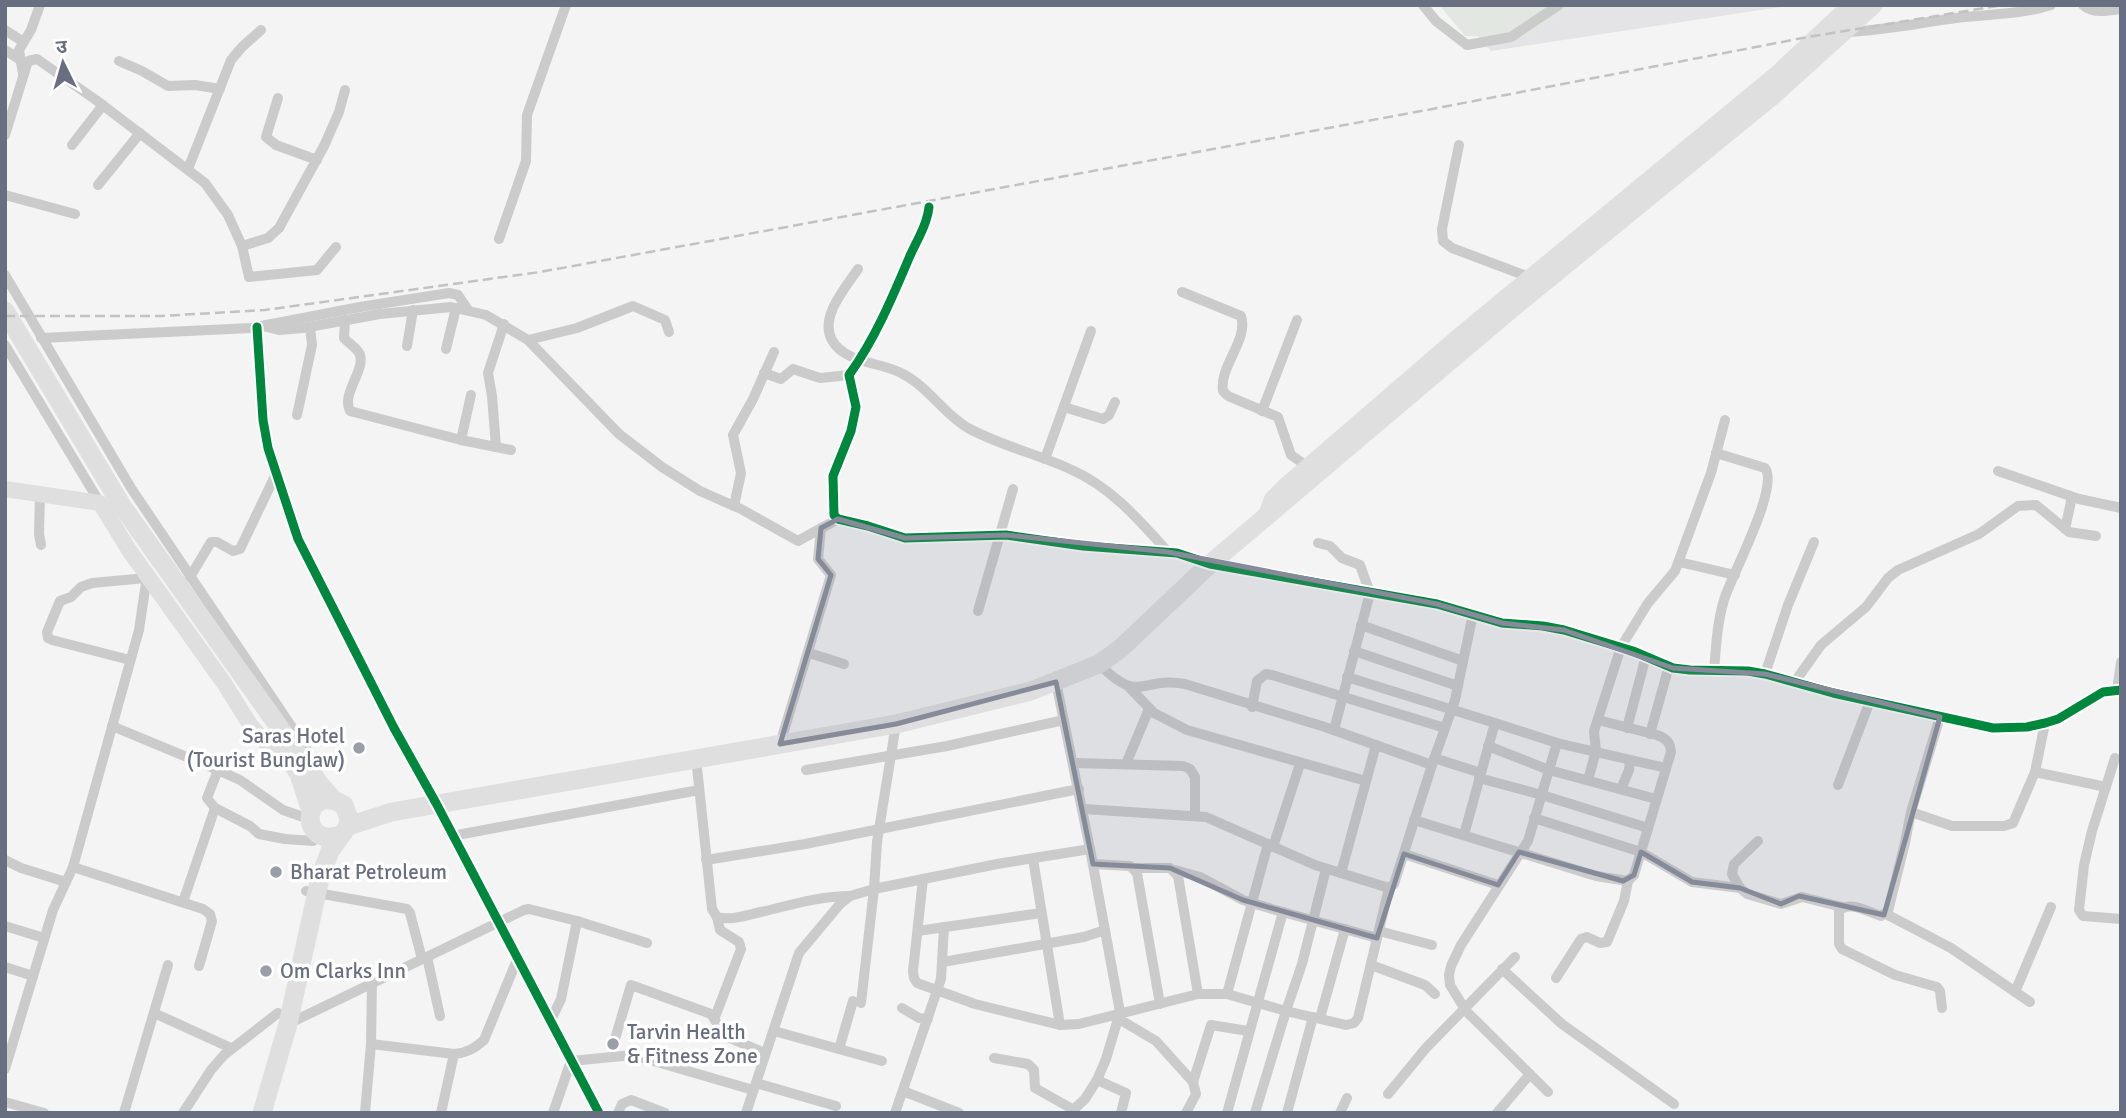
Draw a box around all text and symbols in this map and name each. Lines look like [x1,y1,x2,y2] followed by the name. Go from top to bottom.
[28,28,98,98] north arrow
[55,35,69,60] text: उ
[187,723,345,773] place label: Saras Hotel (Tourist Bunglaw)
[351,740,367,756] marker: Saras Hotel (Tourist Bunglaw)
[290,859,447,885] place label: Bharat Petroleum
[268,864,284,880] marker: Bharat Petroleum
[280,958,406,984] place label: Om Clarks Inn
[258,963,274,979] marker: Om Clarks Inn
[627,1019,758,1069] place label: Tarvin Health & Fitness Zone
[605,1036,621,1052] marker: Tarvin Health & Fitness Zone

